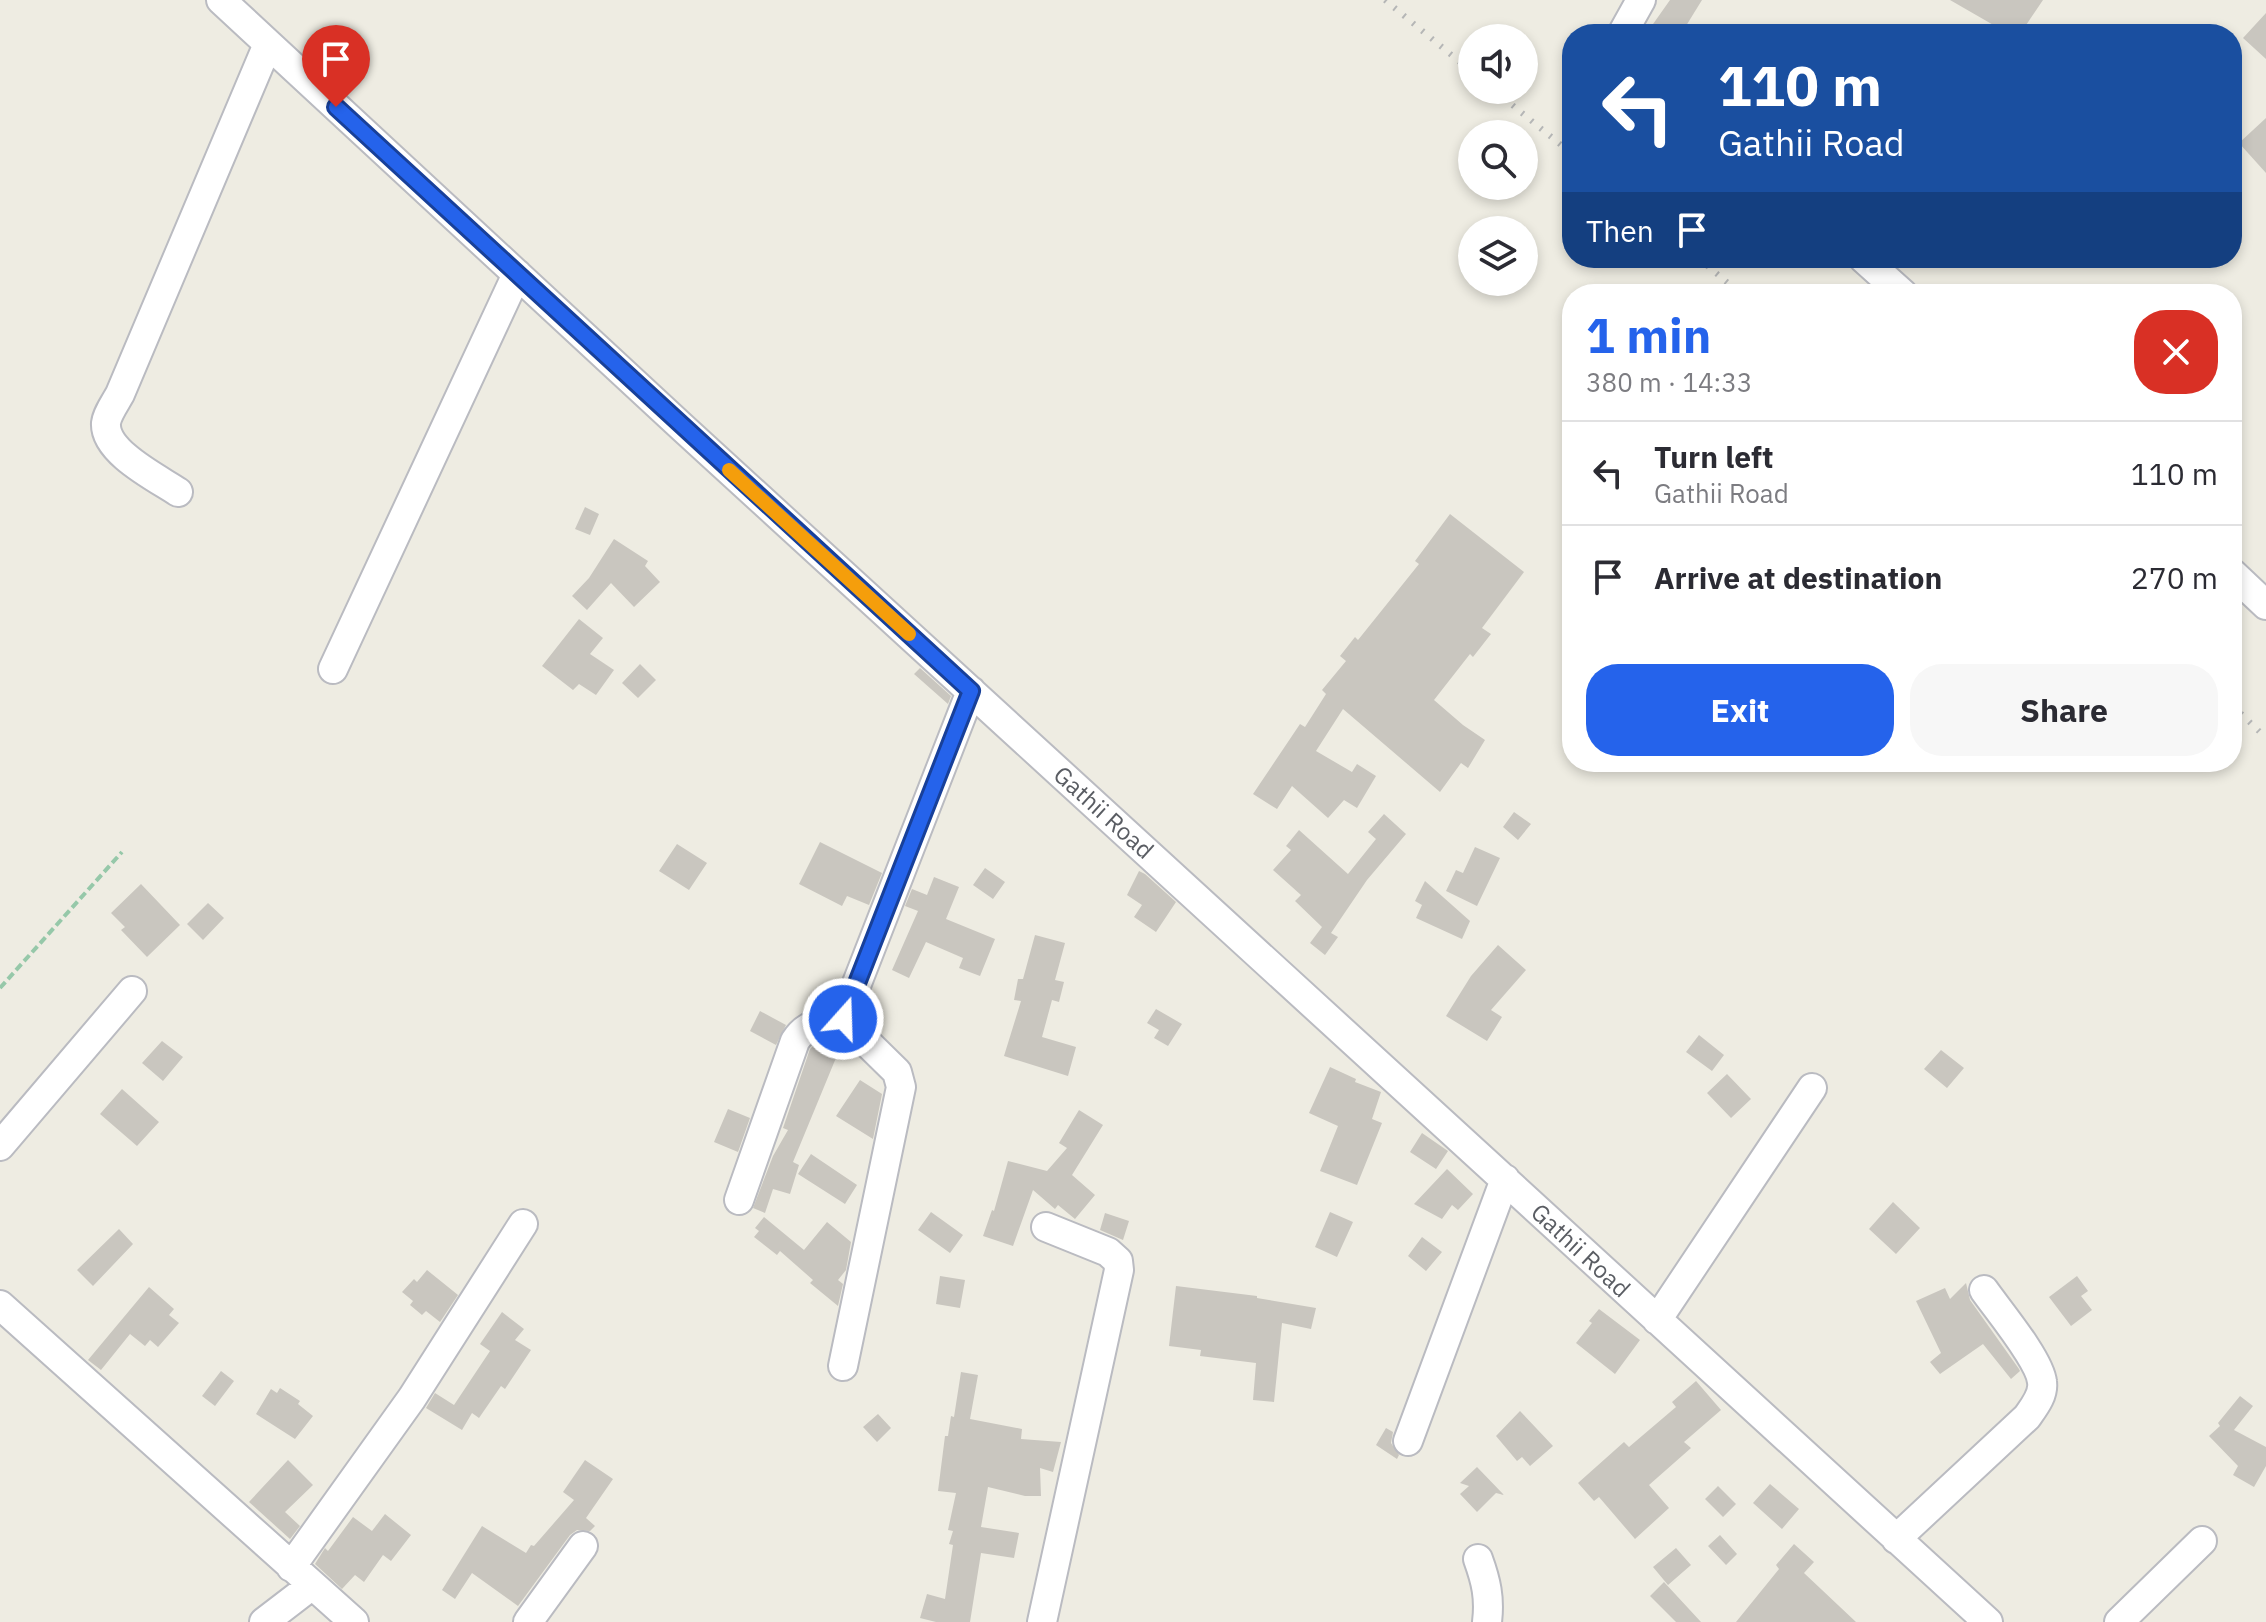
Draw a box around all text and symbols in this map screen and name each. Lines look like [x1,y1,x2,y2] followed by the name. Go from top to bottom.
[1458,24,1538,296] map controls
[1458,24,1538,104] button: sound
[302,25,370,107] pin
[314,37,358,81] icon: arrive
[1718,49,1882,121] text: 110 m
[1586,56,1690,160] icon: left
[1718,119,1905,166] text: Gathii Road
[1458,120,1538,200] button: search
[1670,208,1714,252] icon: arrive
[1586,211,1654,250] text: Then
[1458,216,1538,296] button: layers
[1586,304,1711,366] text: 1 min
[2134,310,2218,394] button: close
[1586,365,1752,399] text: 380 m · 14:33
[1654,437,1773,476] text: Turn left
[1586,451,1630,495] icon: left
[2131,454,2218,493] text: 110 m
[1654,476,1789,510] text: Gathii Road
[1586,555,1630,599] icon: arrive
[1654,558,1942,597] text: Arrive at destination
[2131,558,2218,597] text: 270 m
[1586,664,1894,756] button: Exit
[1910,664,2218,756] button: Share
[1047,758,1161,866] street label: Gathii Road
[801,977,885,1061] position arrow
[1525,1196,1637,1304] street label: Gathii Road

